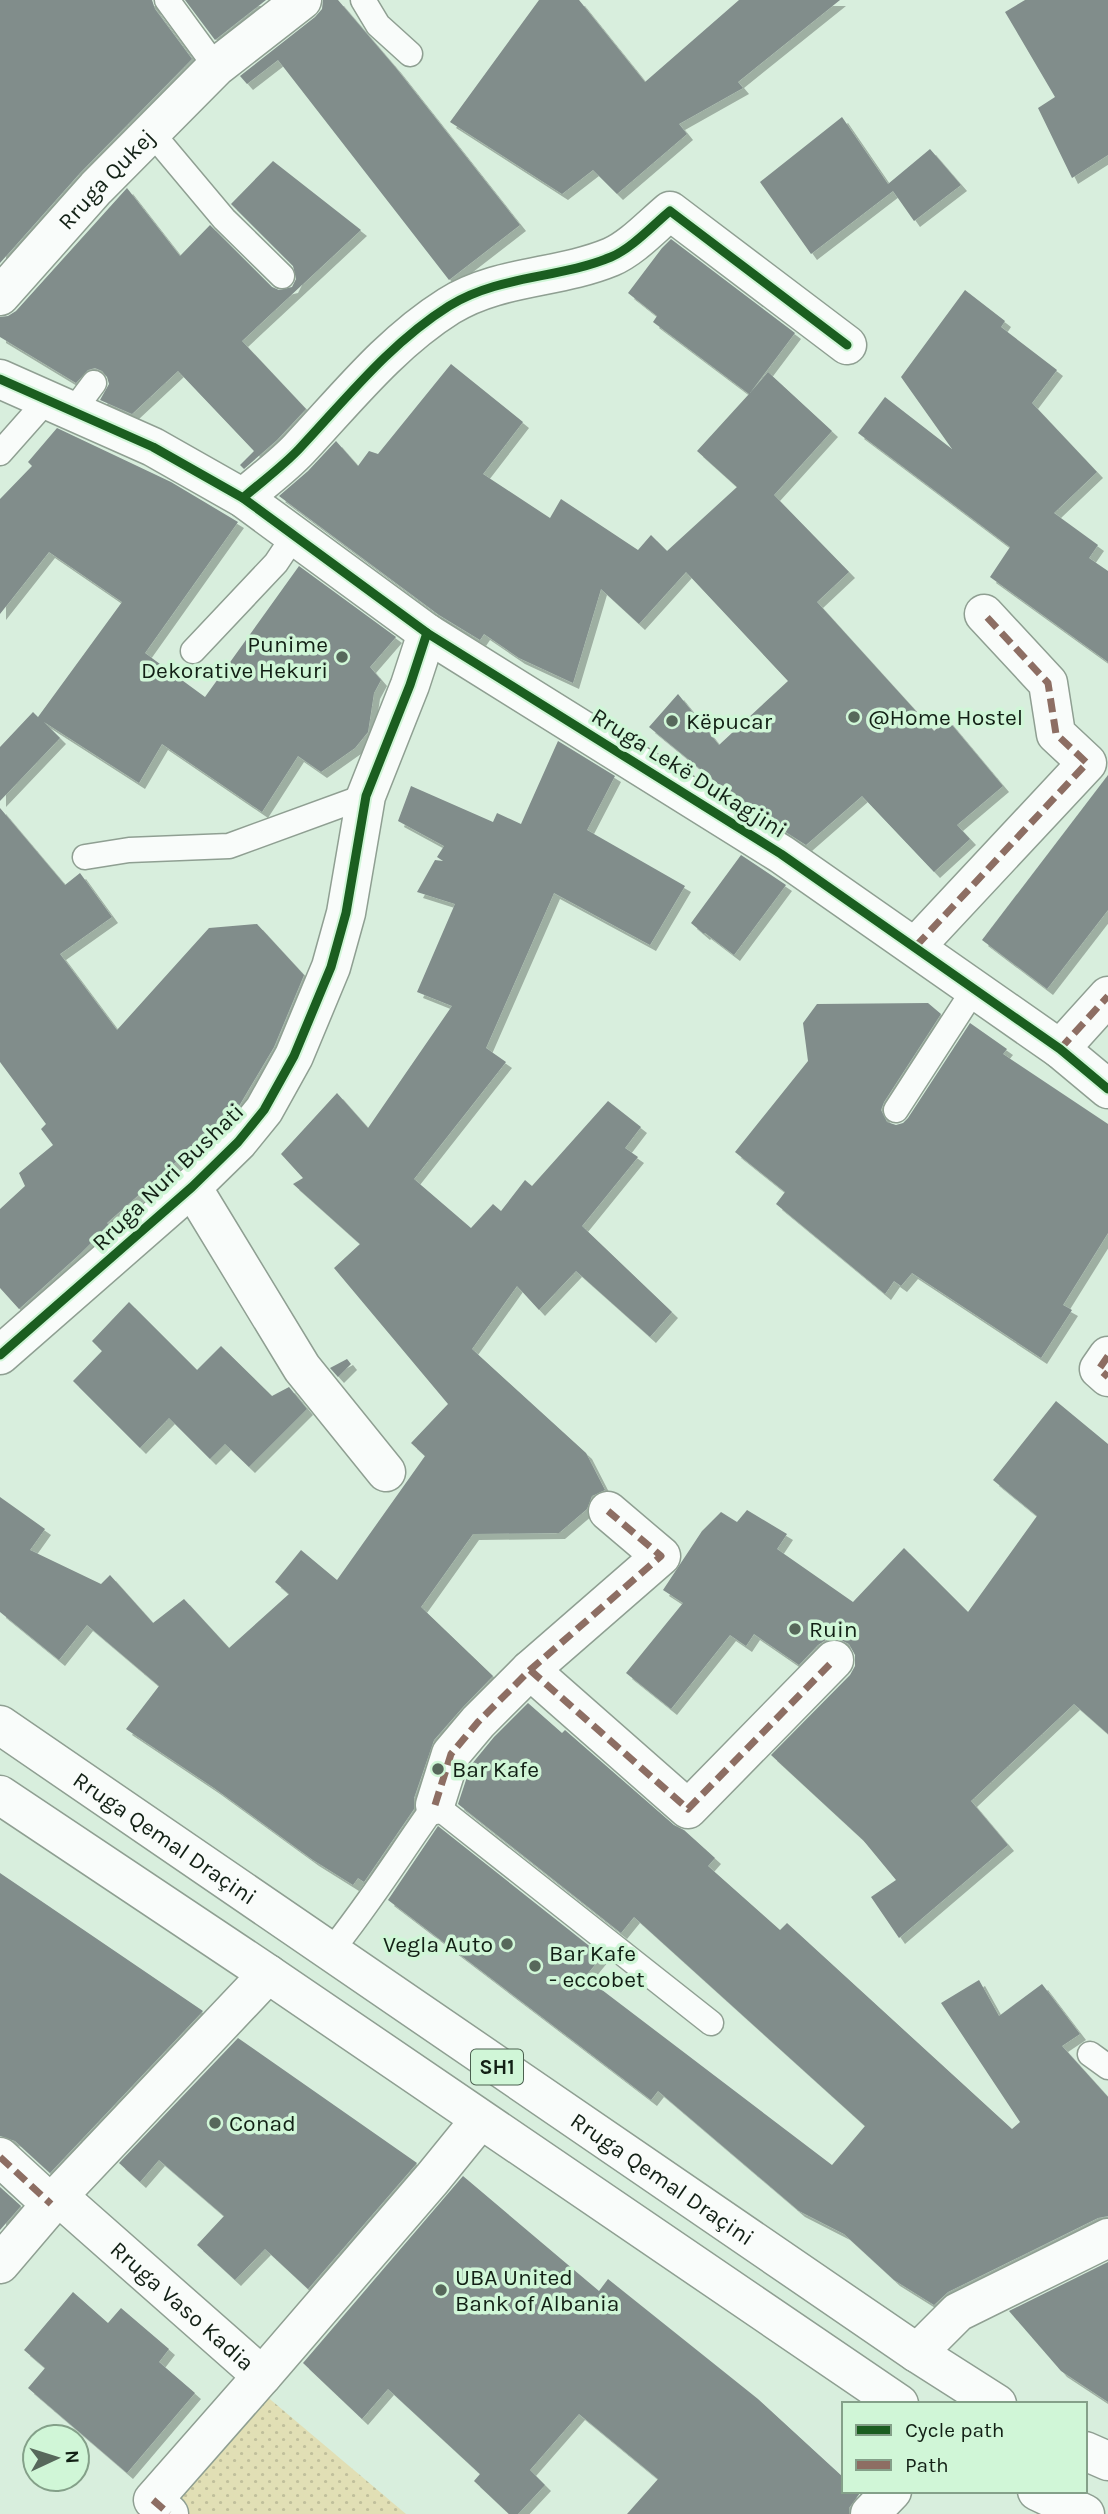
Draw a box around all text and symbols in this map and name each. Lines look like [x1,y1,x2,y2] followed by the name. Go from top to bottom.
[52,123,160,235] street label: Rruga Qukej
[141,631,328,684] place label: Punime Dekorative Hekuri
[334,649,350,665] marker: Punime Dekorative Hekuri
[587,702,791,844] street label: Rruga Lekë Dukagjini
[868,704,1023,731] place label: @Home Hostel
[686,708,773,735] place label: Këpucar
[846,709,862,725] marker: @Home Hostel
[664,713,680,729] marker: Këpucar
[87,1098,249,1256] street label: Rruga Nuri Bushati
[809,1616,858,1643] place label: Ruin
[787,1621,803,1637] marker: Ruin
[452,1756,539,1783] place label: Bar Kafe
[430,1761,446,1777] marker: Bar Kafe
[68,1766,262,1910] street label: Rruga Qemal Draçini
[383,1931,493,1958] place label: Vegla Auto
[499,1936,515,1952] marker: Vegla Auto
[549,1940,645,1993] place label: Bar Kafe - eccobet
[527,1958,543,1974] marker: Bar Kafe - eccobet
[471,2050,523,2084] road number: SH1
[566,2107,759,2251] street label: Rruga Qemal Draçini
[229,2110,296,2137] place label: Conad
[207,2115,223,2131] marker: Conad
[105,2235,260,2376] street label: Rruga Vaso Kadia
[455,2264,620,2317] place label: UBA United Bank of Albania
[433,2282,449,2298] marker: UBA United Bank of Albania
[842,2402,1087,2493] legend
[905,2418,1005,2442] text: Cycle path
[21,2423,91,2493] north arrow
[61,2449,83,2464] text: N
[905,2453,949,2477] text: Path

